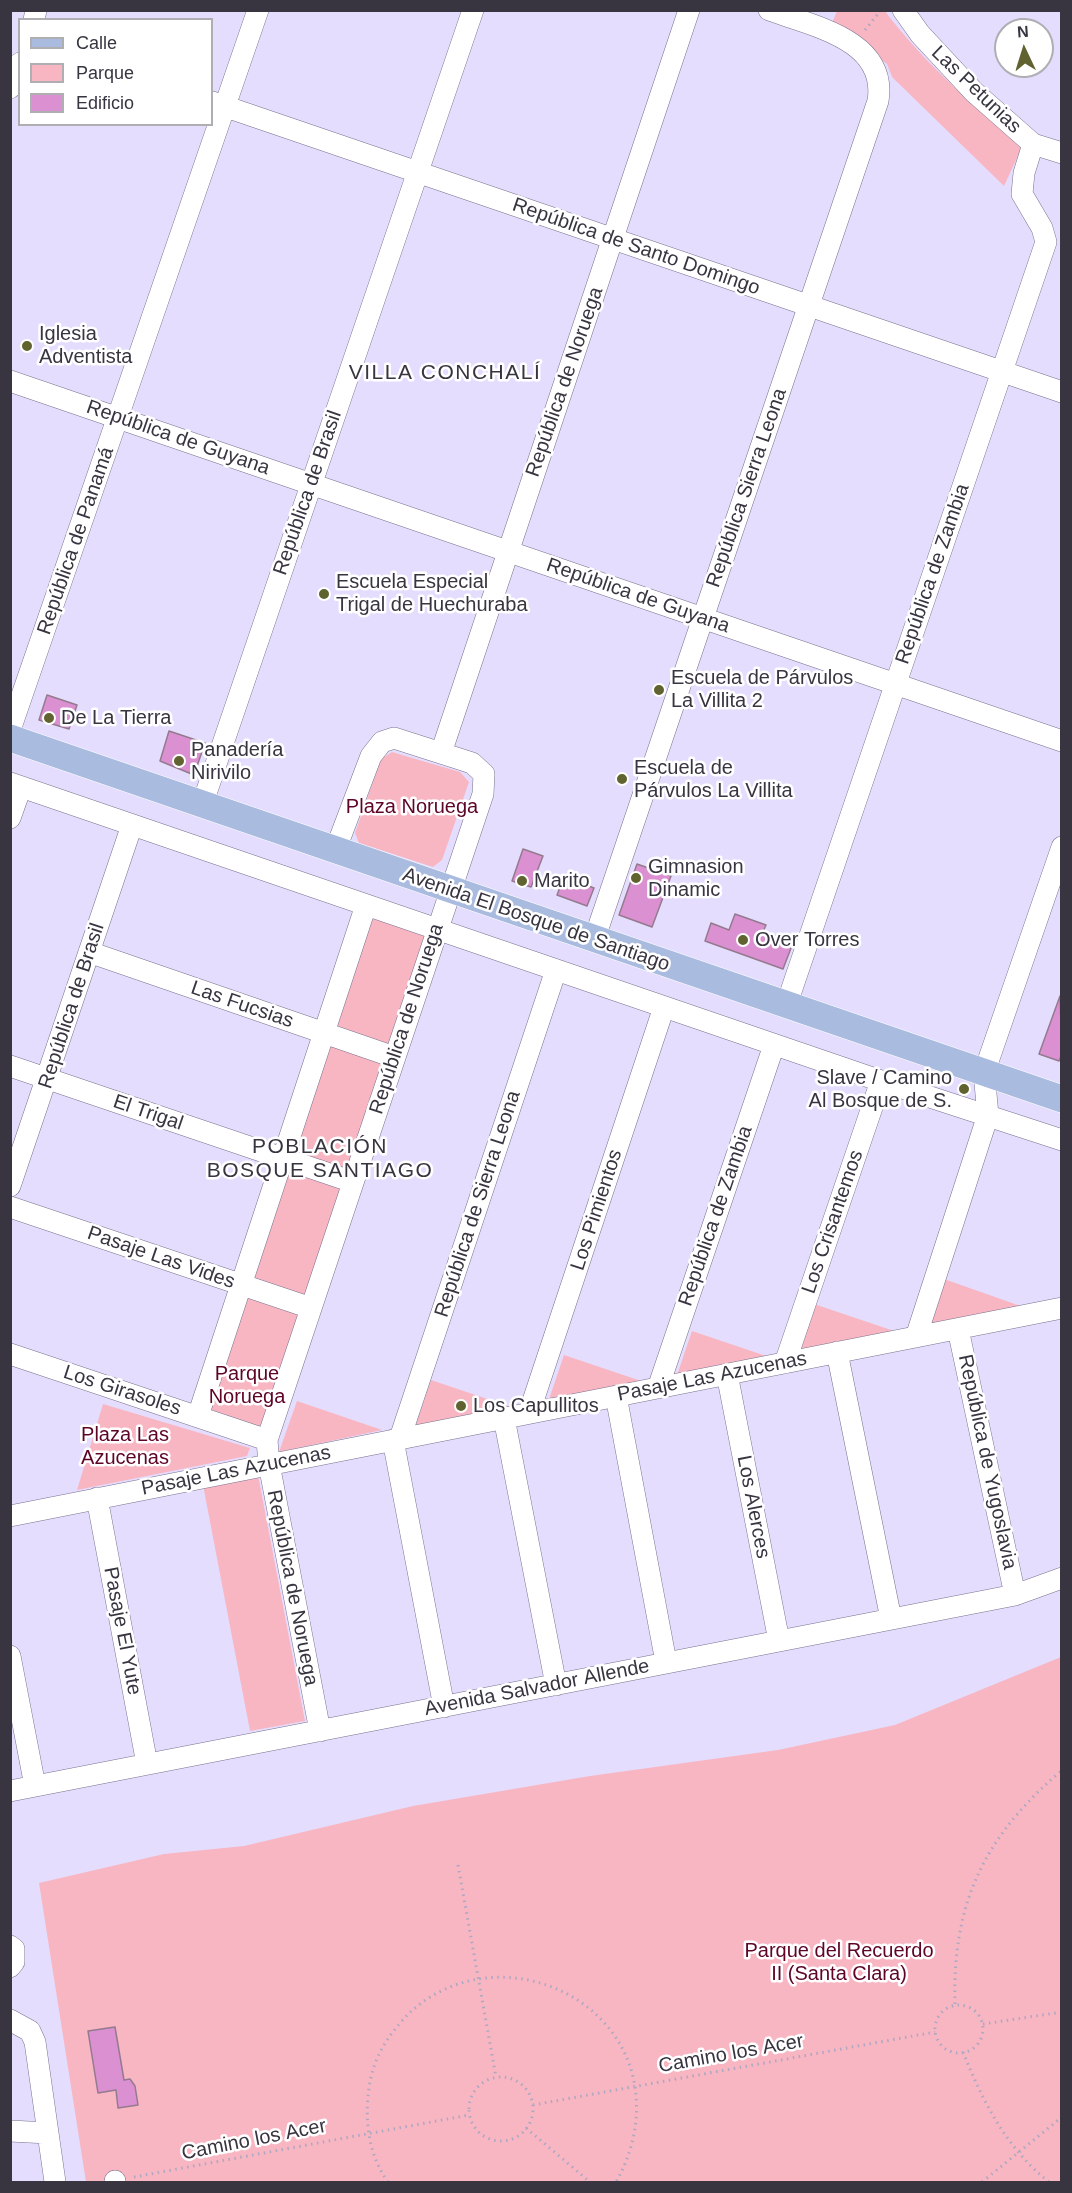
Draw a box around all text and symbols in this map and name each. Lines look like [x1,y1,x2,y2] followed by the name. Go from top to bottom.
[18,18,213,126] legend
[994,18,1054,78] north arrow
[1016,23,1029,40] text: N
[76,33,117,53] text: Calle
[926,41,1026,139] street label: Las Petunias
[76,63,134,83] text: Parque
[76,93,134,113] text: Edificio
[509,193,763,301] street label: República de Santo Domingo
[521,284,609,480] street label: República de Noruega
[39,322,132,369] place label: Iglesia Adventista
[20,339,34,353] marker: Iglesia Adventista
[349,360,541,386] district label: VILLA CONCHALÍ
[702,385,792,591] street label: República Sierra Leona
[83,395,273,481] street label: República de Guyana
[269,408,347,578] street label: República de Brasil
[33,444,119,638] street label: República de Panamá
[891,481,975,667] street label: República de Zambia
[543,553,733,639] street label: República de Guyana
[336,570,528,617] place label: Escuela Especial Trigal de Huechuraba
[317,587,331,601] marker: Escuela Especial Trigal de Huechuraba
[671,666,853,713] place label: Escuela de Párvulos La Villita 2
[652,683,666,697] marker: Escuela de Párvulos La Villita 2
[61,706,171,730] place label: De La Tierra
[42,711,56,725] marker: De La Tierra
[191,738,283,785] place label: Panadería Nirivilo
[172,754,186,768] marker: Panadería Nirivilo
[634,756,793,803] place label: Escuela de Párvulos La Villita
[615,772,629,786] marker: Escuela de Párvulos La Villita
[346,795,478,819] park label: Plaza Noruega
[648,855,744,902] place label: Gimnasion Dinamic
[399,863,673,977] street label: Avenida El Bosque de Santiago
[534,869,590,893] place label: Marito
[629,871,643,885] marker: Gimnasion Dinamic
[515,874,529,888] marker: Marito
[34,920,110,1092] street label: República de Brasil
[365,921,449,1117] street label: República de Noruega
[755,928,859,952] place label: Over Torres
[736,933,750,947] marker: Over Torres
[188,976,296,1034] street label: Las Fucsias
[809,1066,952,1113] place label: Slave / Camino Al Bosque de S.
[957,1082,971,1096] marker: Slave / Camino Al Bosque de S.
[430,1088,526,1320] street label: República de Sierra Leona
[110,1090,186,1136] street label: El Trigal
[674,1123,758,1309] street label: República de Zambia
[207,1134,433,1184] district label: POBLACIÓN BOSQUE SANTIAGO
[566,1147,628,1273] street label: Los Pimientos
[797,1147,869,1297] street label: Los Crisantemos
[84,1222,238,1294] street label: Pasaje Las Vides
[615,1347,809,1407] street label: Pasaje Las Azucenas
[952,1352,1022,1572] street label: República de Yugoslavia
[60,1361,184,1421] street label: Los Girasoles
[209,1362,285,1409] park label: Parque Noruega
[473,1394,599,1418] place label: Los Capullitos
[454,1399,468,1413] marker: Los Capullitos
[81,1423,169,1470] park label: Plaza Las Azucenas
[139,1441,333,1501] street label: Pasaje Las Azucenas
[731,1453,775,1561] street label: Los Alerces
[261,1488,323,1688] street label: República de Noruega
[98,1565,146,1697] street label: Pasaje El Yute
[422,1654,652,1722] street label: Avenida Salvador Allende
[744,1939,934,1986] park label: Parque del Recuerdo II (Santa Clara)
[657,2029,805,2079] street label: Camino los Acer
[180,2114,328,2166] street label: Camino los Acer

